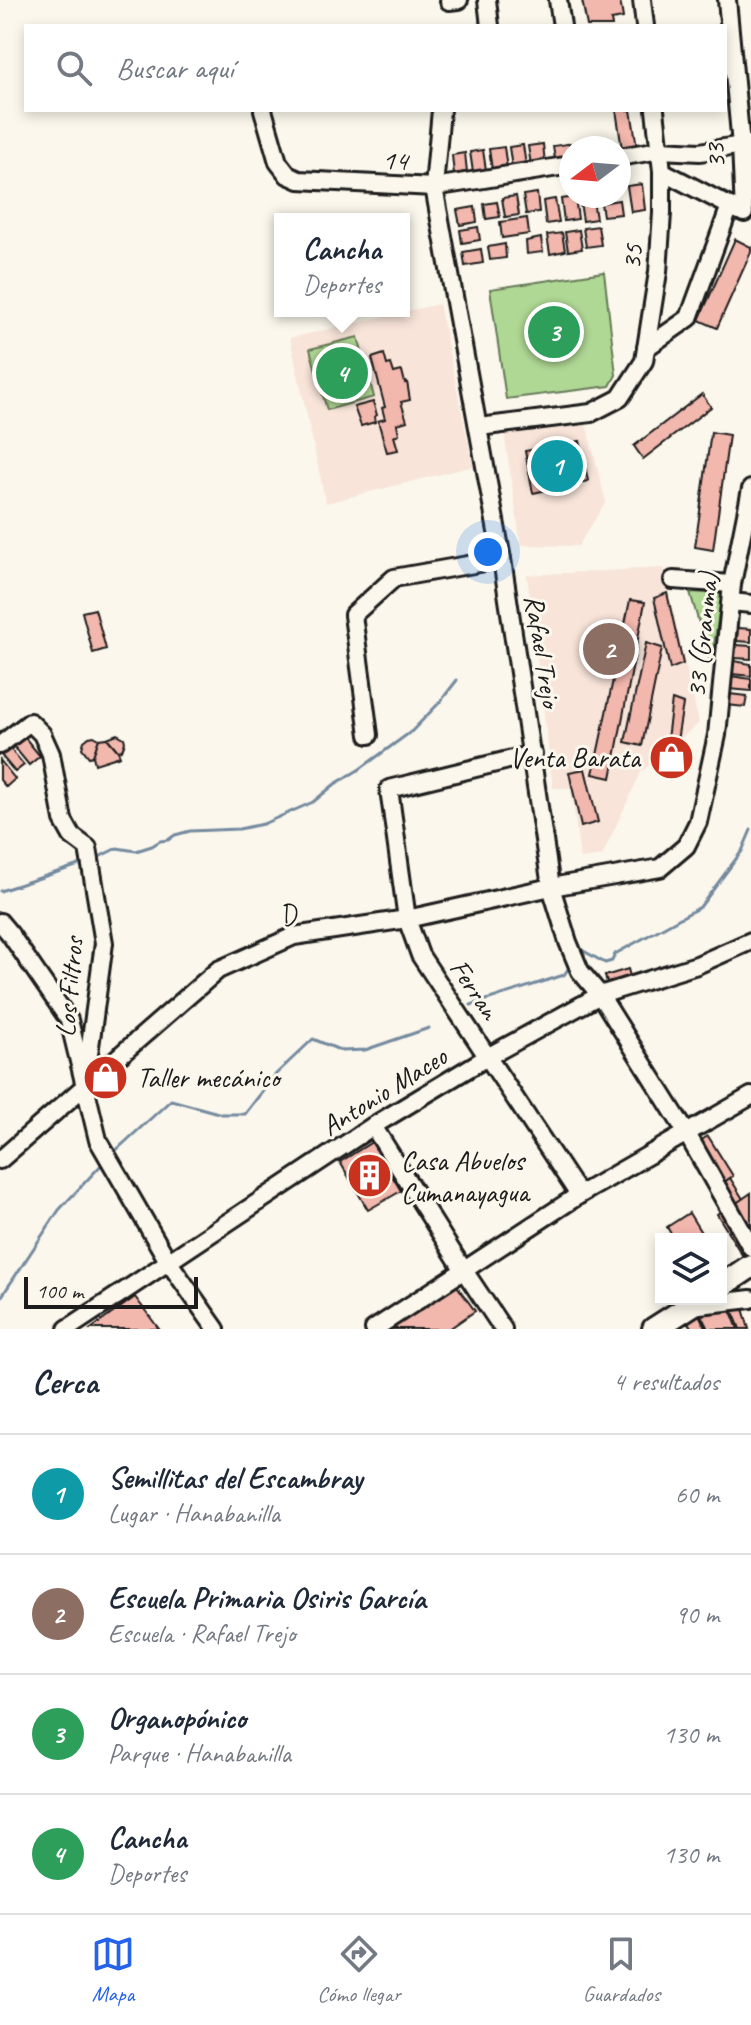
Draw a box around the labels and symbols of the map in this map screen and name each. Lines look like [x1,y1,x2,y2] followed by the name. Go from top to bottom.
[559,136,631,208] north arrow
[697,140,733,170] street label: 33
[382,142,411,178] street label: 14
[613,242,651,271] street label: 35
[528,302,580,362] pin: 3
[316,343,368,403] pin: 4
[531,436,583,496] pin: 1
[468,532,508,572] your location
[678,569,726,699] street label: 33 (Granma)
[517,592,570,713] street label: Rafael Trejo
[583,619,635,679] pin: 2
[647,733,695,781] shop icon: Venta Barata
[510,740,642,775] place label: Venta Barata
[275,894,303,933] street label: D
[47,933,91,1038] street label: Los Filtros
[442,952,509,1027] street label: Ferran
[315,1038,455,1143] street label: Antonio Maceo
[82,1053,130,1101] shop icon: Taller mecánico
[137,1060,282,1095] place label: Taller mecánico
[401,1143,531,1210] place label: Casa Abuelos Cumanayagua
[346,1152,394,1200] building icon: Casa Abuelos Cumanayagua
[24,1273,198,1309] scale bar

